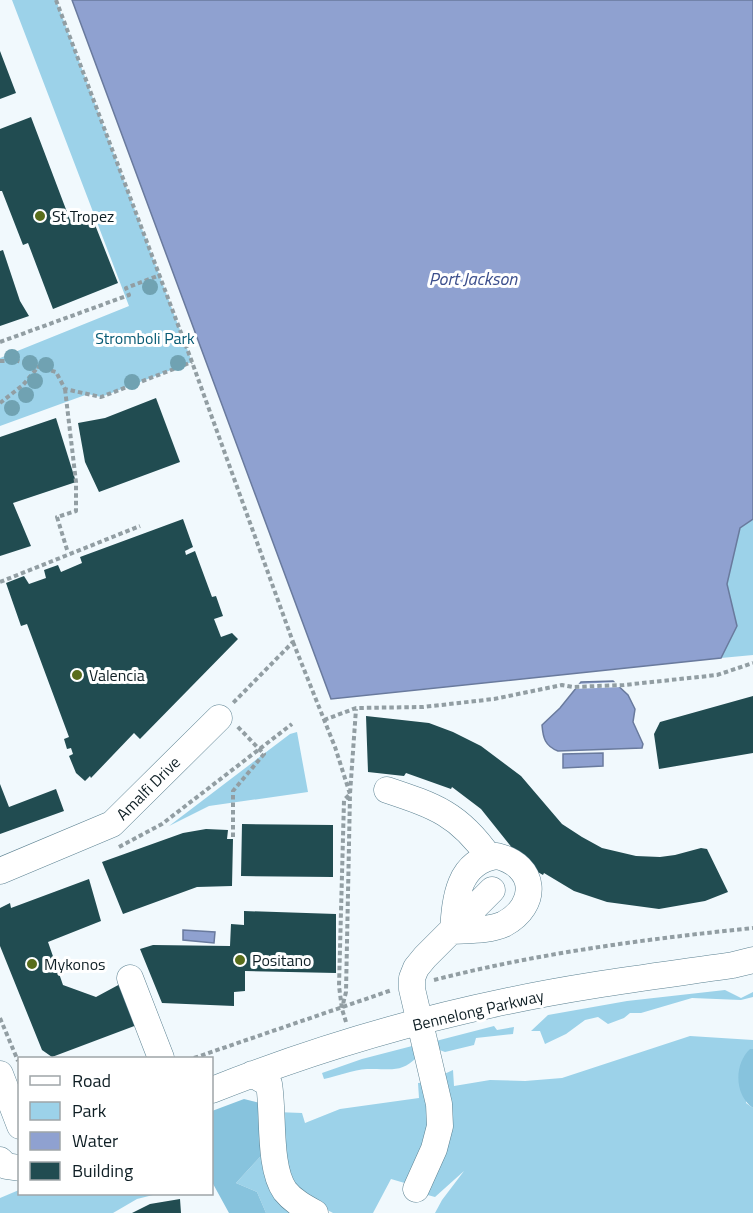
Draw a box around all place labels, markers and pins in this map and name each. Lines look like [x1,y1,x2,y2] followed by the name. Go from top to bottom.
[52,204,114,228] place label: St Tropez
[33,209,47,223] marker: St Tropez
[89,663,145,687] place label: Valencia
[70,668,84,682] marker: Valencia
[252,948,312,972] place label: Positano
[44,952,106,976] place label: Mykonos
[233,953,247,967] marker: Positano
[25,957,39,971] marker: Mykonos

